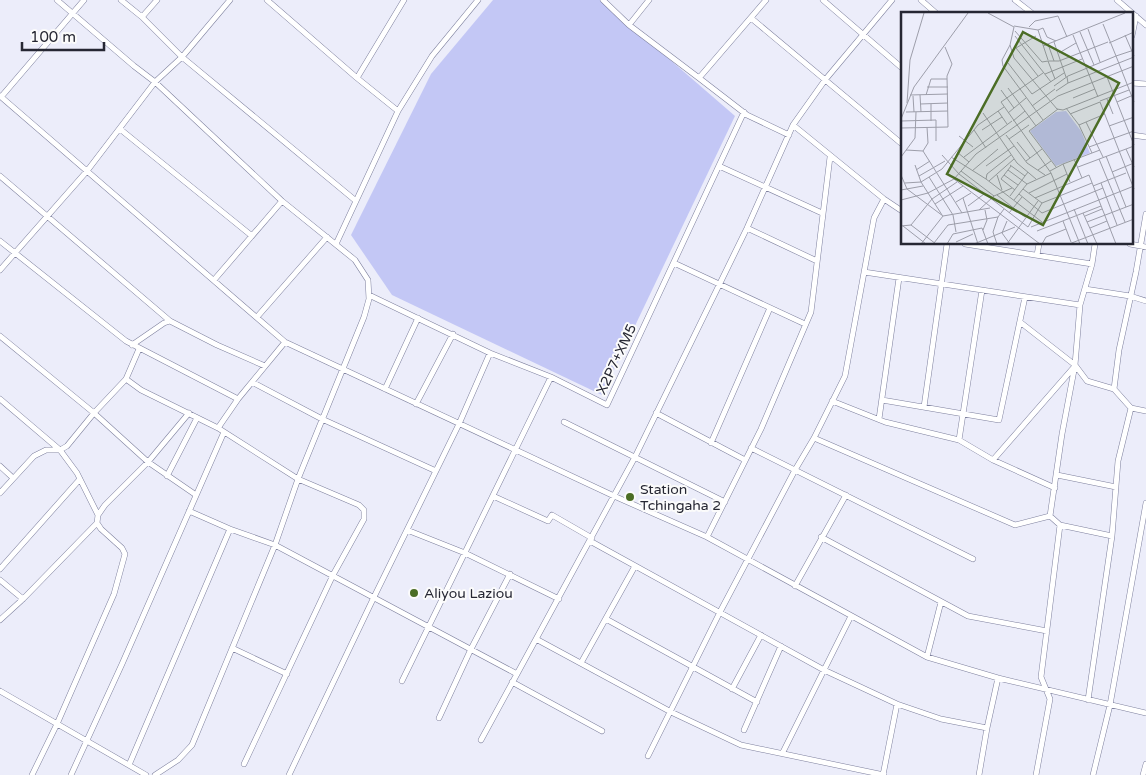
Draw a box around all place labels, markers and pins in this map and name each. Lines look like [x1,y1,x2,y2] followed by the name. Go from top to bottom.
[640,481,721,514] place label: Station Tchingaha 2
[624,491,636,503] marker: Station Tchingaha 2
[424,585,513,602] place label: Aliyou Laziou
[408,587,420,599] marker: Aliyou Laziou

